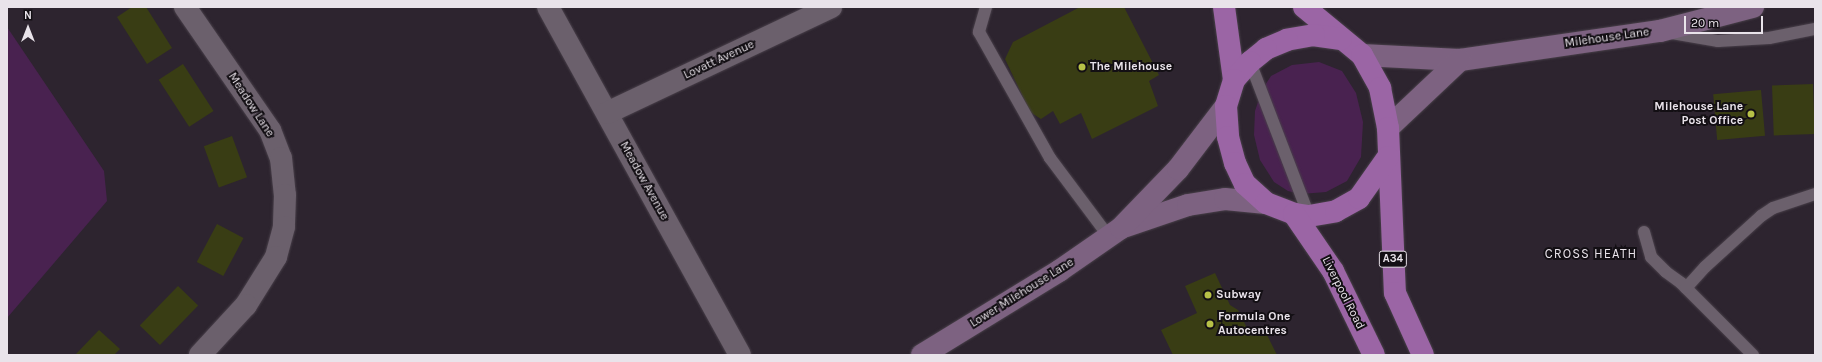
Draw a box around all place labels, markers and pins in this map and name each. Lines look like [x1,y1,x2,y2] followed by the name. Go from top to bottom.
[1090,60,1172,74] place label: The Milehouse
[1077,62,1087,72] marker: The Milehouse
[1654,100,1743,128] place label: Milehouse Lane Post Office
[1746,109,1756,119] marker: Milehouse Lane Post Office
[1216,288,1261,302] place label: Subway
[1203,290,1213,300] marker: Subway
[1218,310,1290,338] place label: Formula One Autocentres
[1205,319,1215,329] marker: Formula One Autocentres

